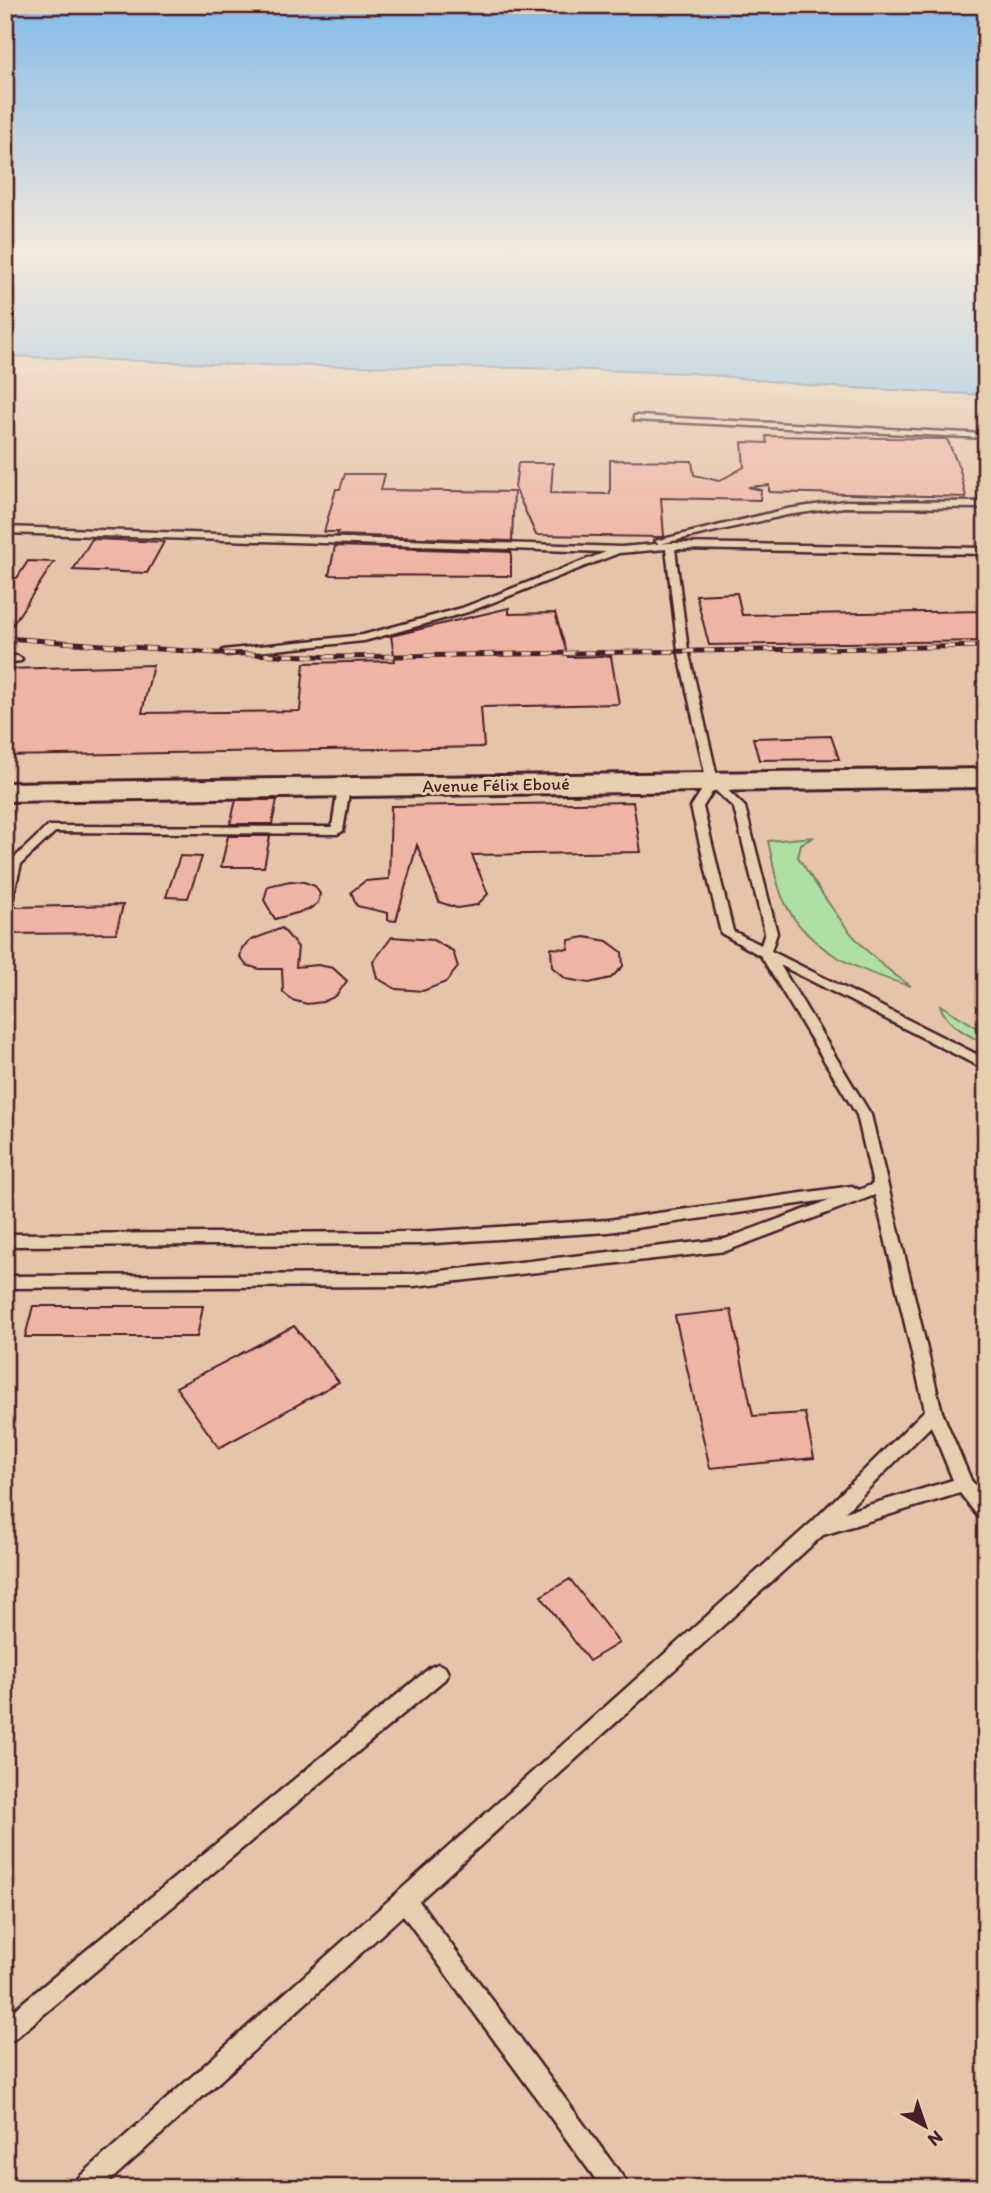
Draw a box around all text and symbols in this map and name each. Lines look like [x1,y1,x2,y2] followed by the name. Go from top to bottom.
[422,773,570,797] street label: Avenue Félix Eboué
[890,2092,960,2162] north arrow
[923,2126,948,2152] text: N

